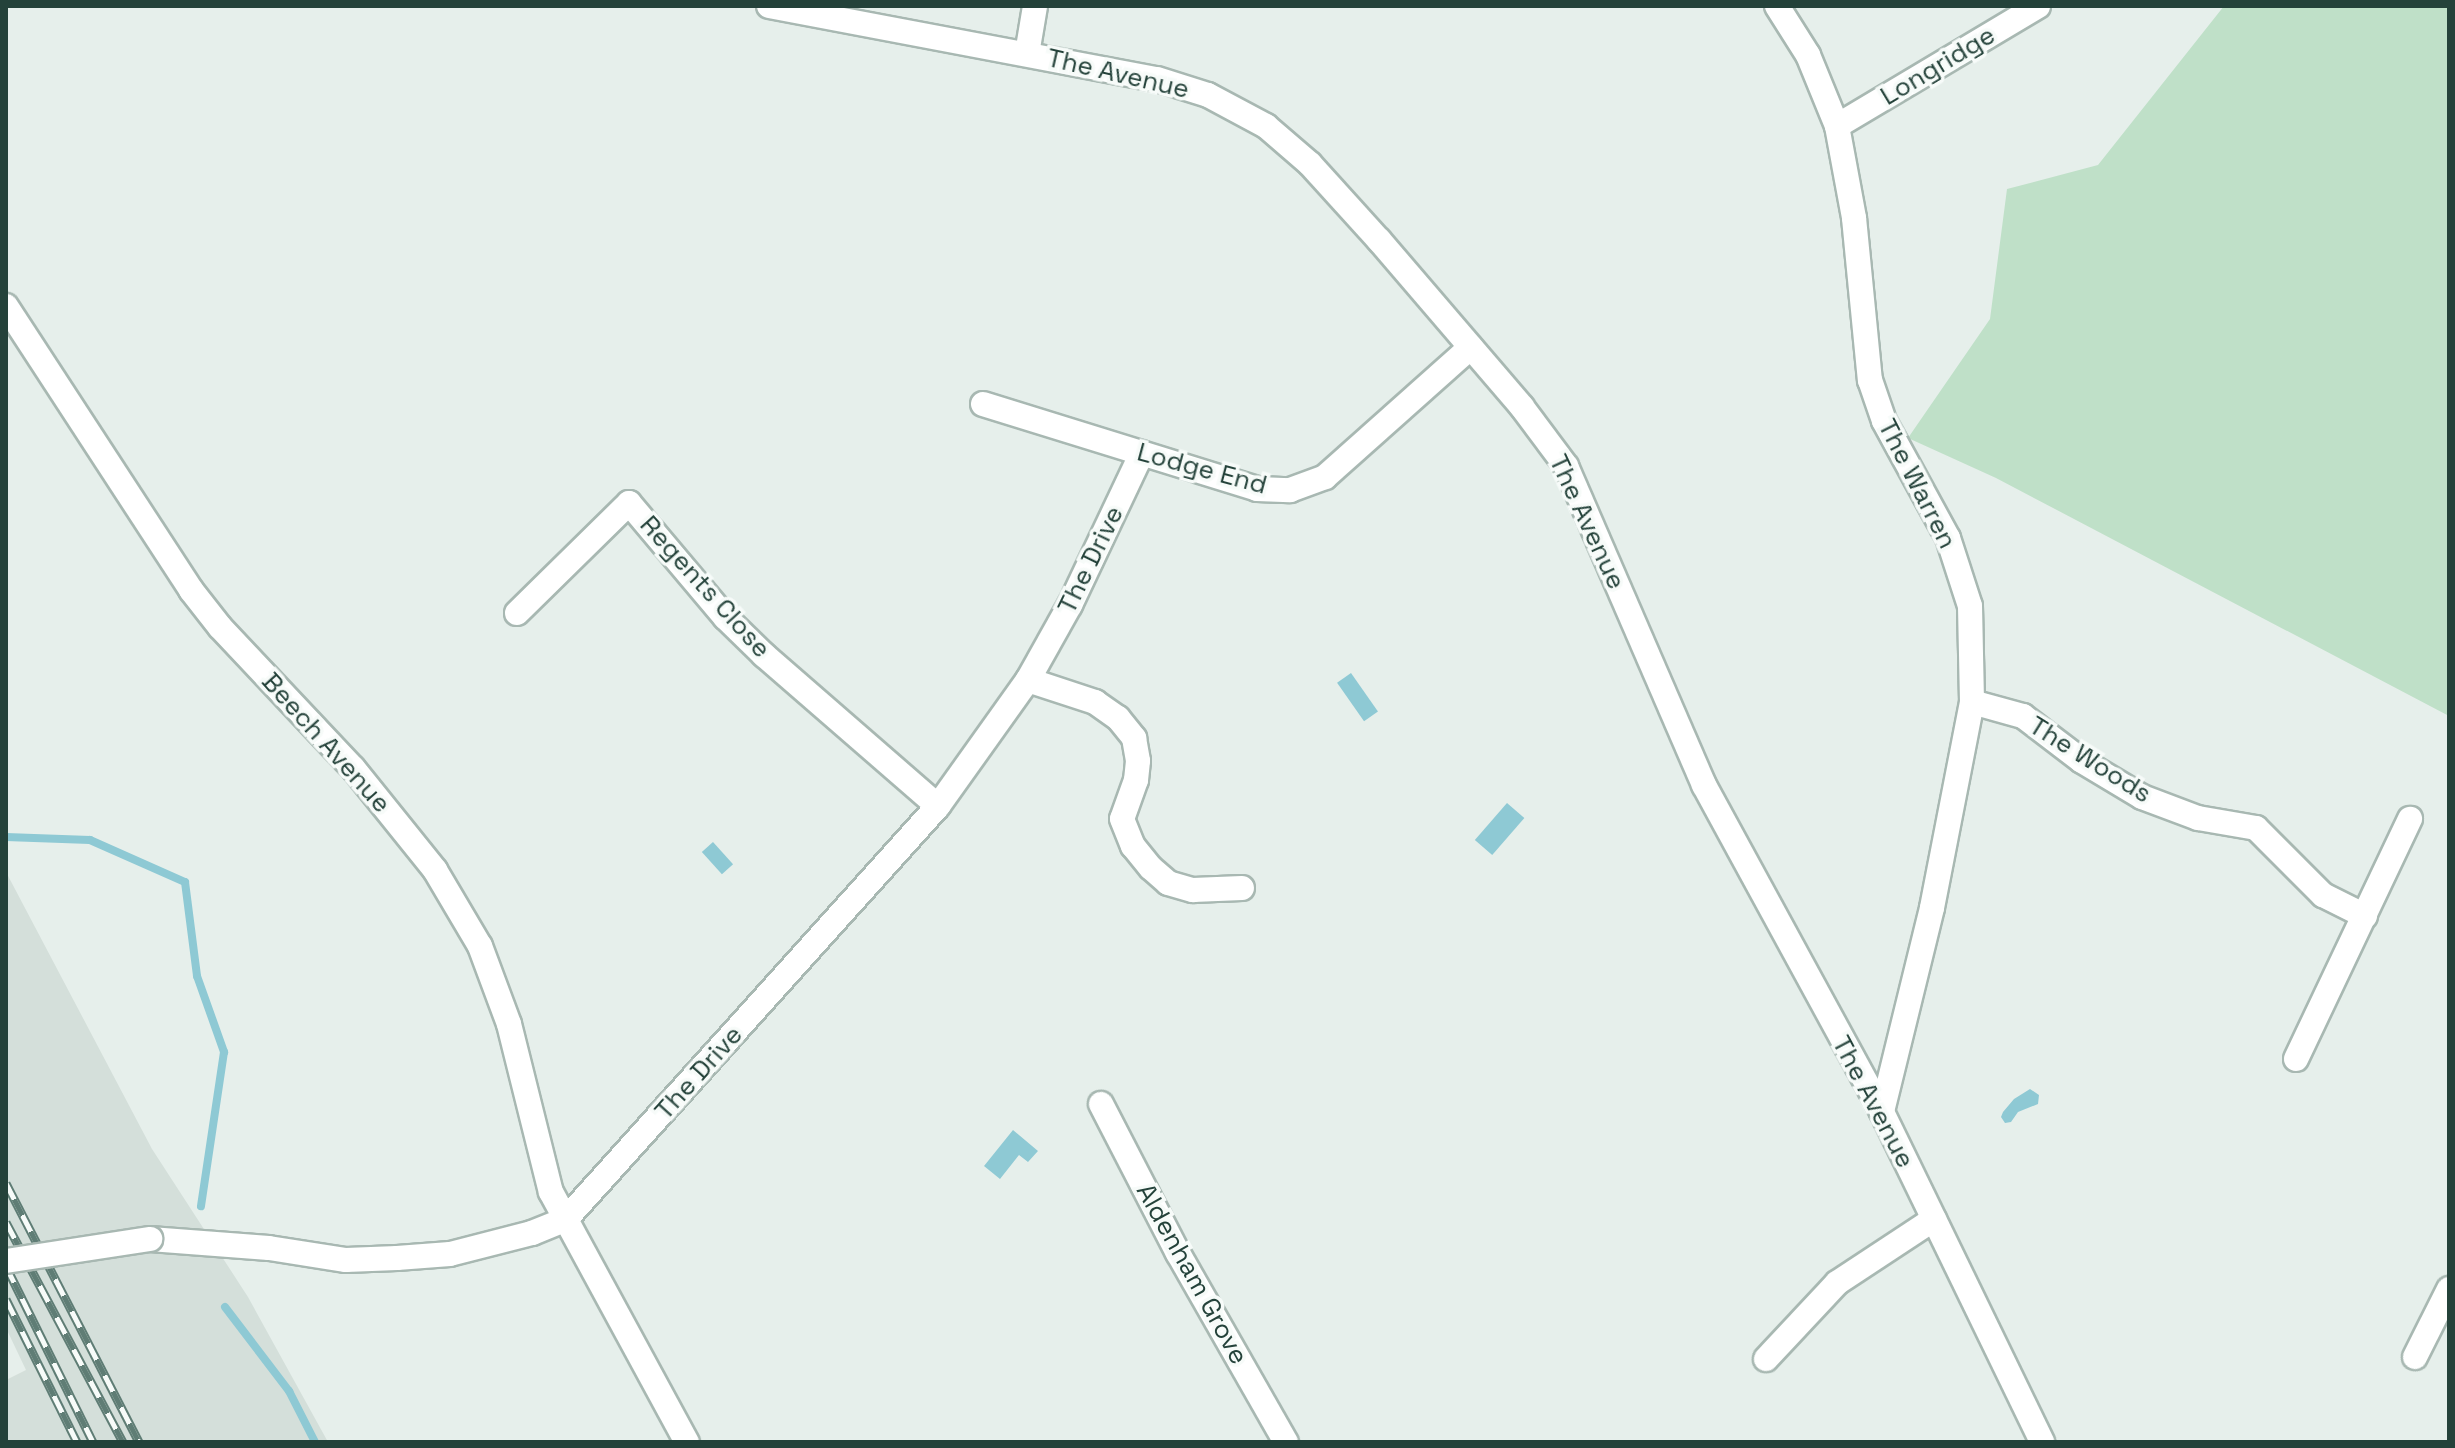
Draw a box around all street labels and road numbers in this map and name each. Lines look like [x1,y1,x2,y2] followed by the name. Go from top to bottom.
[1875,20,2001,112] street label: Longridge
[1044,42,1192,106] street label: The Avenue
[1871,414,1963,554] street label: The Warren
[1134,437,1270,501] street label: Lodge End
[1542,450,1632,594] street label: The Avenue
[1052,501,1130,619] street label: The Drive
[633,510,777,664] street label: Regents Close
[255,666,397,820] street label: Beech Avenue
[2023,710,2157,810] street label: The Woods
[649,1020,749,1126] street label: The Drive
[1825,1031,1921,1173] street label: The Avenue
[1129,1178,1255,1370] street label: Aldenham Grove

